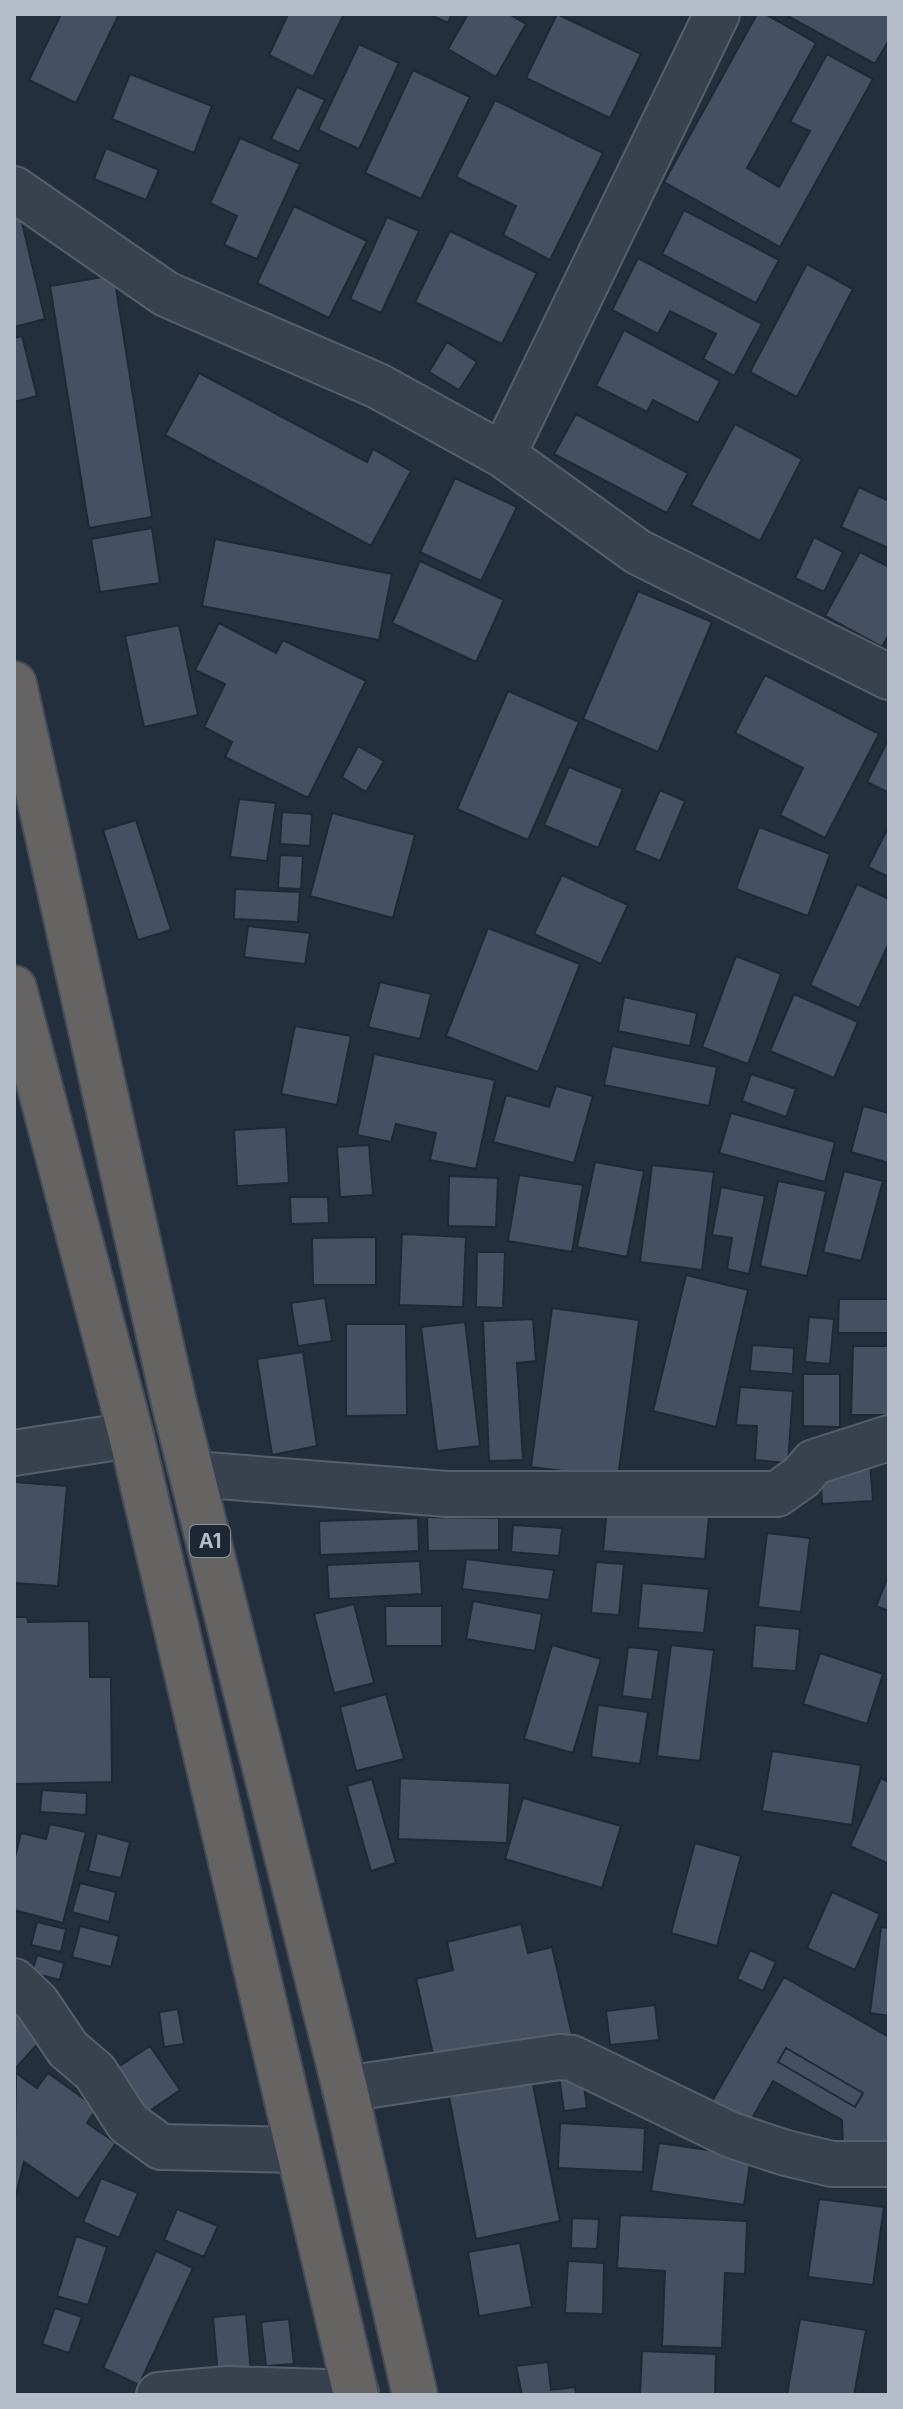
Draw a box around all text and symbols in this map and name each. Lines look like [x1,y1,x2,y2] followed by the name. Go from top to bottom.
[190,1525,230,1557] road number: A1

